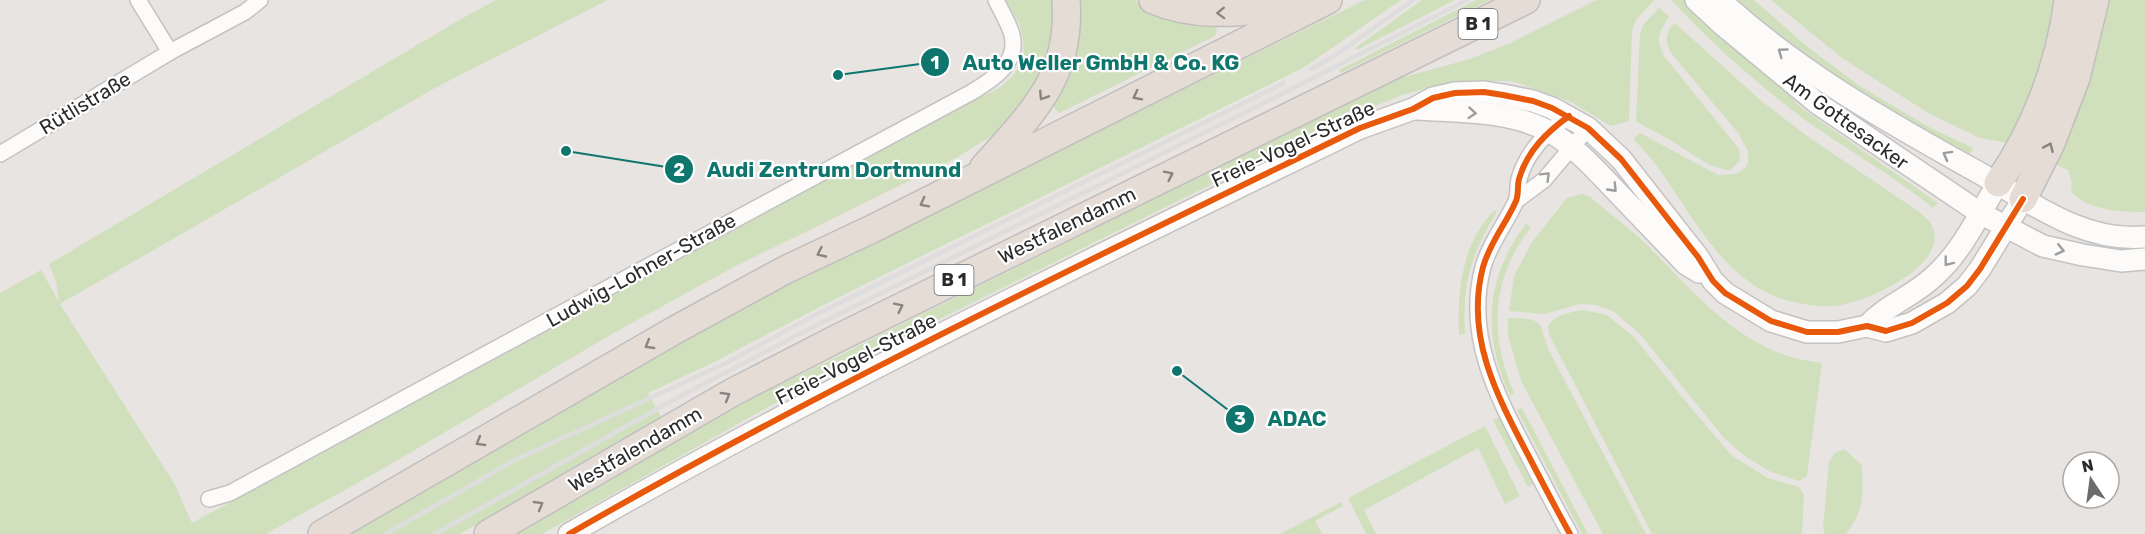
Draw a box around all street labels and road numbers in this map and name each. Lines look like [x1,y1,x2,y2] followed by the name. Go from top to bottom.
[1458,9,1498,39] road number: B 1
[35,66,135,140] street label: Rütlistraße
[1779,68,1914,175] street label: Am Gottesacker
[1207,96,1379,192] street label: Freie-Vogel-Straße
[994,181,1140,269] street label: Westfalendamm
[542,208,740,332] street label: Ludwig-Lohner-Straße
[934,265,974,295] road number: B 1
[771,308,941,410] street label: Freie-Vogel-Straße
[564,401,706,497] street label: Westfalendamm

